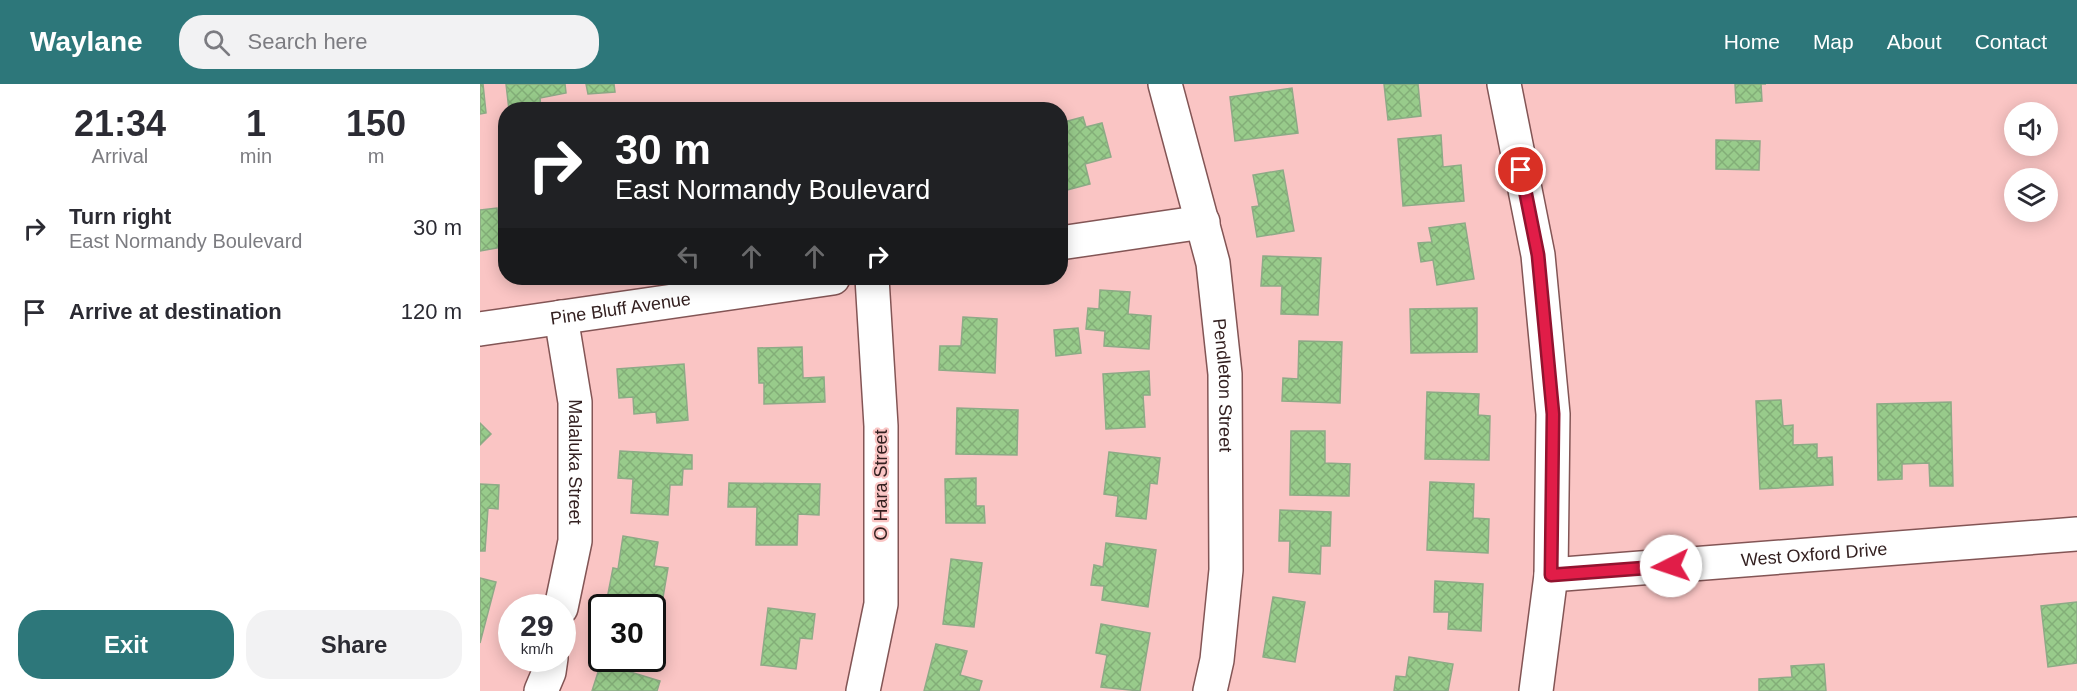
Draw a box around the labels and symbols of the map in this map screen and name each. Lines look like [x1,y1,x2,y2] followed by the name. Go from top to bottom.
[1495,144,1546,195] pin
[549,289,692,329] street label: Pine Bluff Avenue
[1209,317,1235,452] street label: Pendleton Street
[565,399,585,524] street label: Malaluka Street
[871,429,891,541] street label: O Hara Street
[1639,534,1703,598] position arrow
[1740,539,1888,570] street label: West Oxford Drive
[588,594,666,672] speed limit sign: 30

